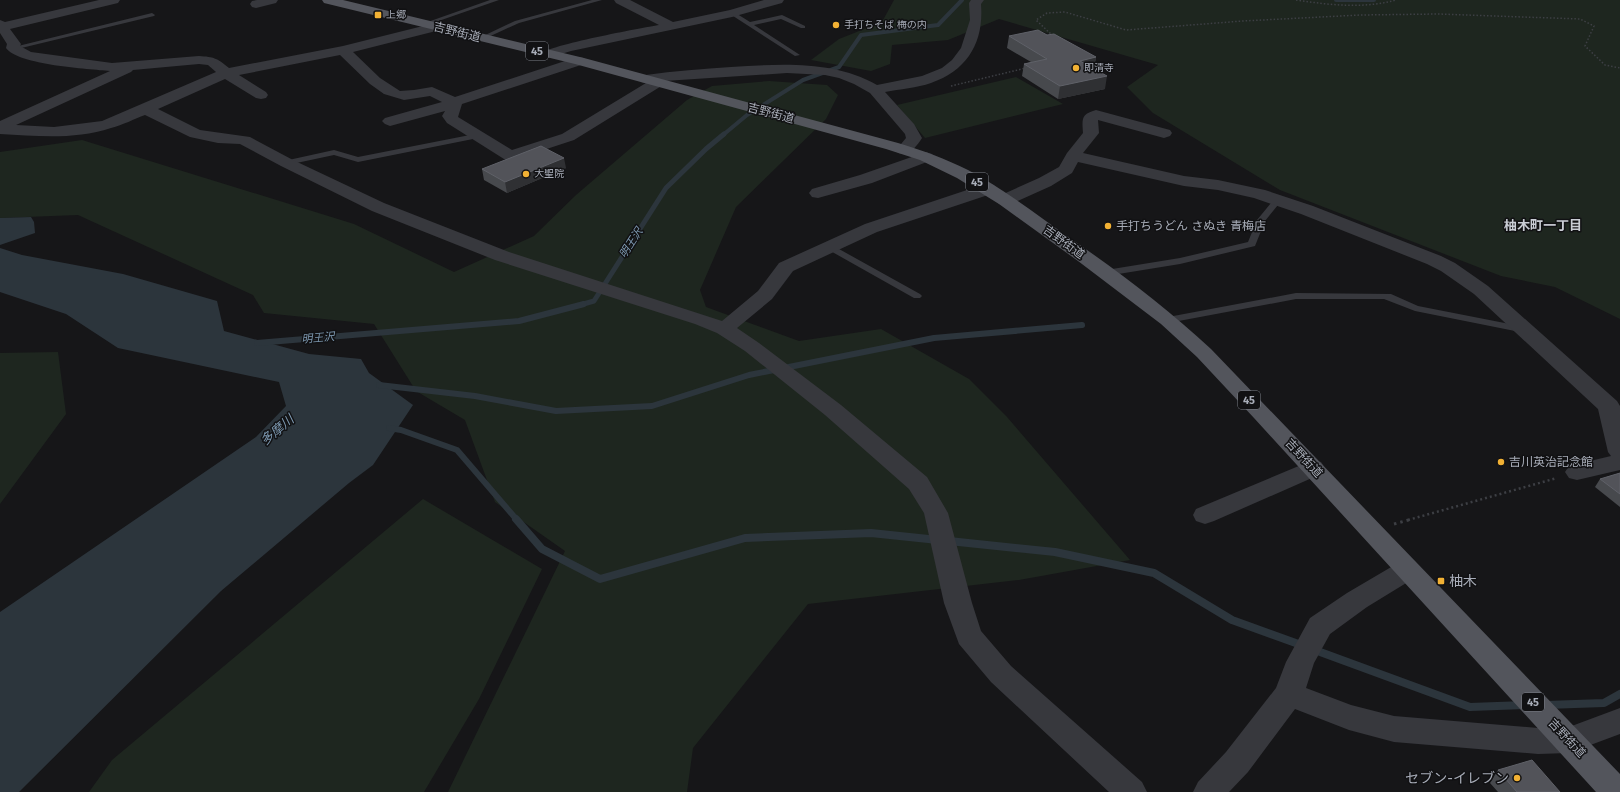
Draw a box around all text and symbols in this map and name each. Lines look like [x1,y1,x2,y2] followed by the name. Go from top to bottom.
[386,9,406,21] place label: 上郷
[373,10,383,20] marker: 上郷
[432,19,482,45] street label: 吉野街道
[844,19,927,31] place label: 手打ちそば 梅の内
[831,20,841,30] marker: 手打ちそば 梅の内
[526,42,548,60] road number: 45
[1084,62,1114,74] place label: 即清寺
[1071,63,1081,73] marker: 即清寺
[746,100,796,126] street label: 吉野街道
[534,168,564,180] place label: 大聖院
[521,169,531,179] marker: 大聖院
[966,173,988,191] road number: 45
[1504,218,1582,233] district label: 柚木町一丁目
[1116,219,1266,233] place label: 手打ちうどん さぬき 青梅店
[1103,221,1113,231] marker: 手打ちうどん さぬき 青梅店
[1040,222,1088,262] street label: 吉野街道
[617,224,647,260] water label: 明王沢
[301,330,337,346] water label: 明王沢
[1238,391,1260,409] road number: 45
[257,410,298,448] water label: 多摩川
[1283,436,1325,480] street label: 吉野街道
[1509,455,1593,469] place label: 吉川英治記念館
[1496,457,1506,467] marker: 吉川英治記念館
[1449,573,1477,590] place label: 柚木
[1436,576,1446,586] marker: 柚木
[1522,693,1544,711] road number: 45
[1546,716,1588,760] street label: 吉野街道
[1405,770,1509,787] place label: セブン-イレブン
[1512,773,1522,783] marker: セブン-イレブン

